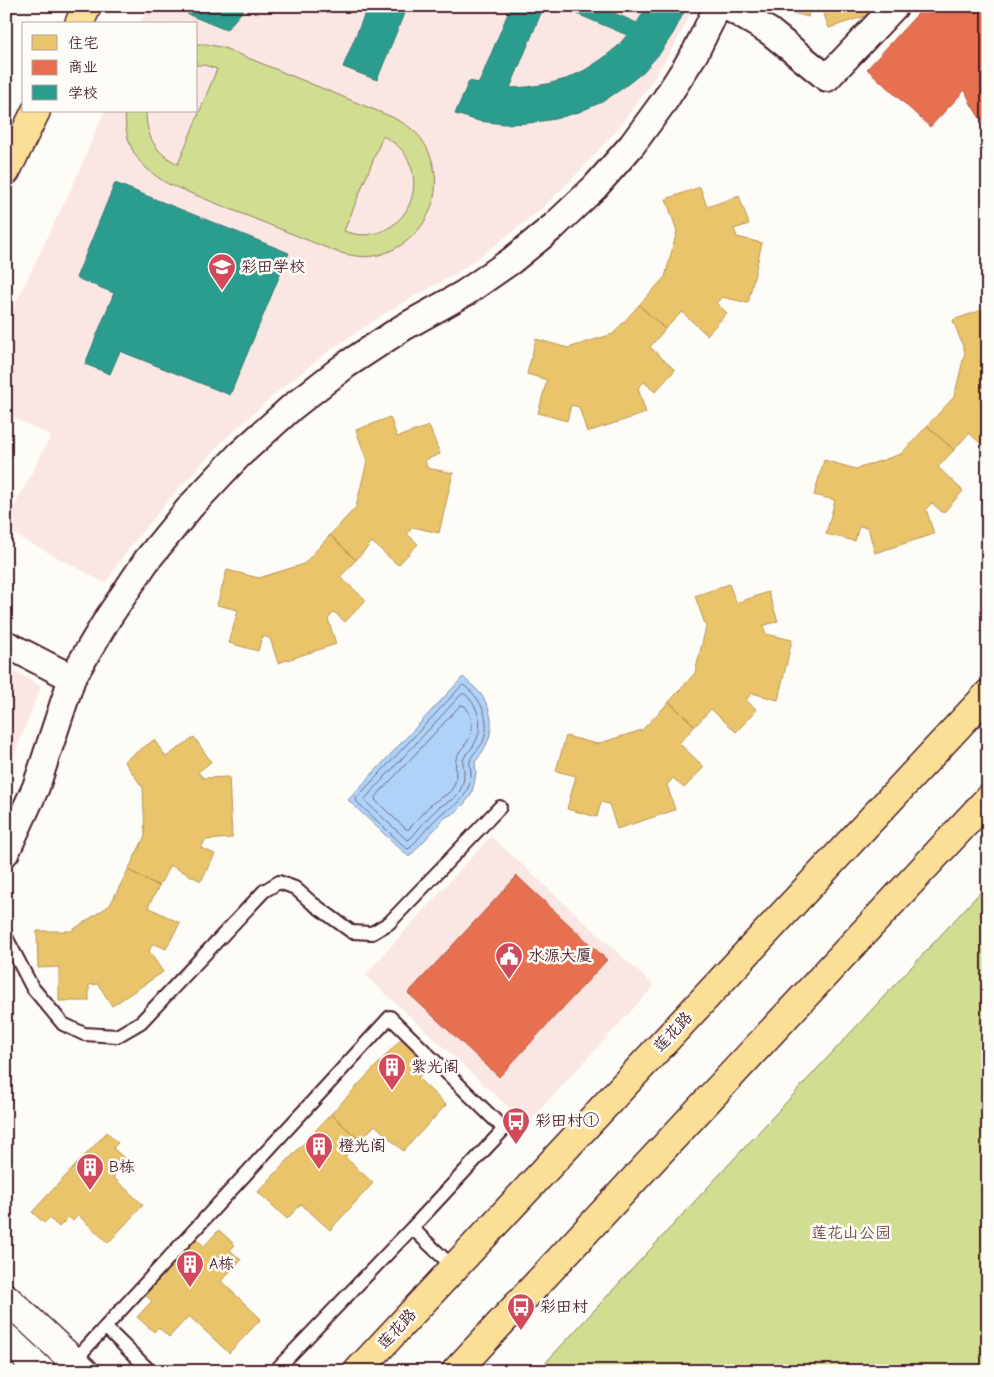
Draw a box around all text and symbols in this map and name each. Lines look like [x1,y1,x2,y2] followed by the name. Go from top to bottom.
[22,22,198,112] legend
[68,34,98,52] text: 住宅
[68,58,98,76] text: 商业
[68,84,98,102] text: 学校
[207,252,237,291] school or university icon: 彩田学校
[241,258,305,276] place label: 彩田学校
[494,941,524,980] public building icon: 水源大厦
[528,947,592,965] place label: 水源大厦
[650,1008,696,1056] street label: 莲花路
[377,1052,407,1091] building icon: 紫光阁
[411,1058,459,1076] place label: 紫光阁
[501,1106,531,1145] bus stop icon: 彩田村①
[535,1112,599,1130] place label: 彩田村①
[304,1131,334,1170] building icon: 橙光阁
[338,1137,386,1155] place label: 橙光阁
[75,1152,105,1191] building icon: B栋
[109,1158,135,1176] place label: B栋
[811,1224,891,1242] park label: 莲花山公园
[175,1249,205,1288] building icon: A栋
[209,1255,234,1273] place label: A栋
[506,1292,536,1331] bus stop icon: 彩田村
[540,1298,588,1316] place label: 彩田村
[374,1305,420,1353] street label: 莲花路

